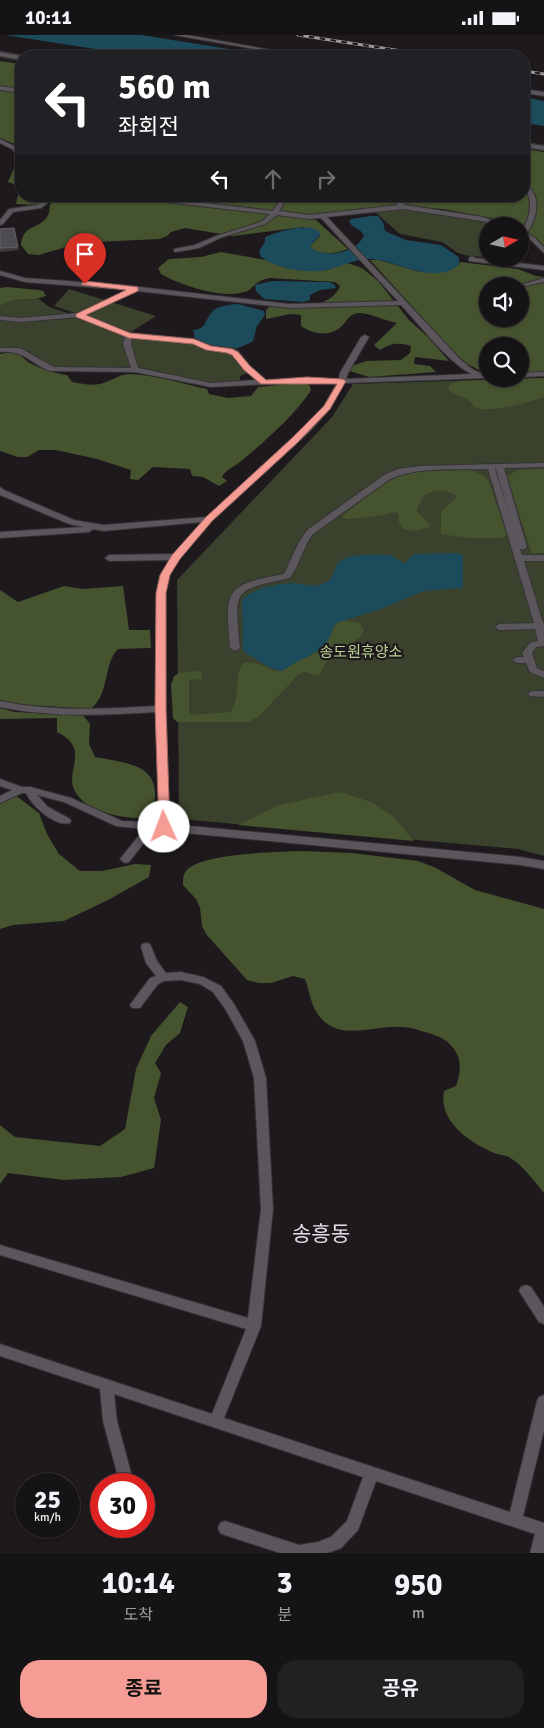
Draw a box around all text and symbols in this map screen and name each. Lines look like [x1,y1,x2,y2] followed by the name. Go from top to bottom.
[25,6,72,30] text: 10:11
[118,65,211,108] text: 560 m
[35,70,100,135] icon: left
[118,113,179,140] text: 좌회전
[206,165,234,193] icon: left
[259,165,287,193] icon: ahead
[312,165,340,193] icon: right
[479,217,529,267] north arrow
[479,217,529,387] map controls
[64,233,106,284] pin
[71,240,99,268] icon: arrive
[479,277,529,327] button: sound
[479,337,529,387] button: search
[320,643,403,661] park label: 송도원휴양소
[137,800,189,852] position arrow
[292,1221,350,1247] district label: 송흥동
[90,1473,155,1538] speed limit sign: 30
[34,1484,61,1515] text: 25
[34,1510,61,1525] text: km/h
[101,1565,175,1602] text: 10:14
[276,1565,293,1602] text: 3
[394,1567,443,1604] text: 950
[412,1603,425,1623] text: m
[123,1605,153,1625] text: 도착
[277,1605,292,1625] text: 분
[20,1660,267,1718] button: 종료
[277,1660,524,1718] button: 공유

